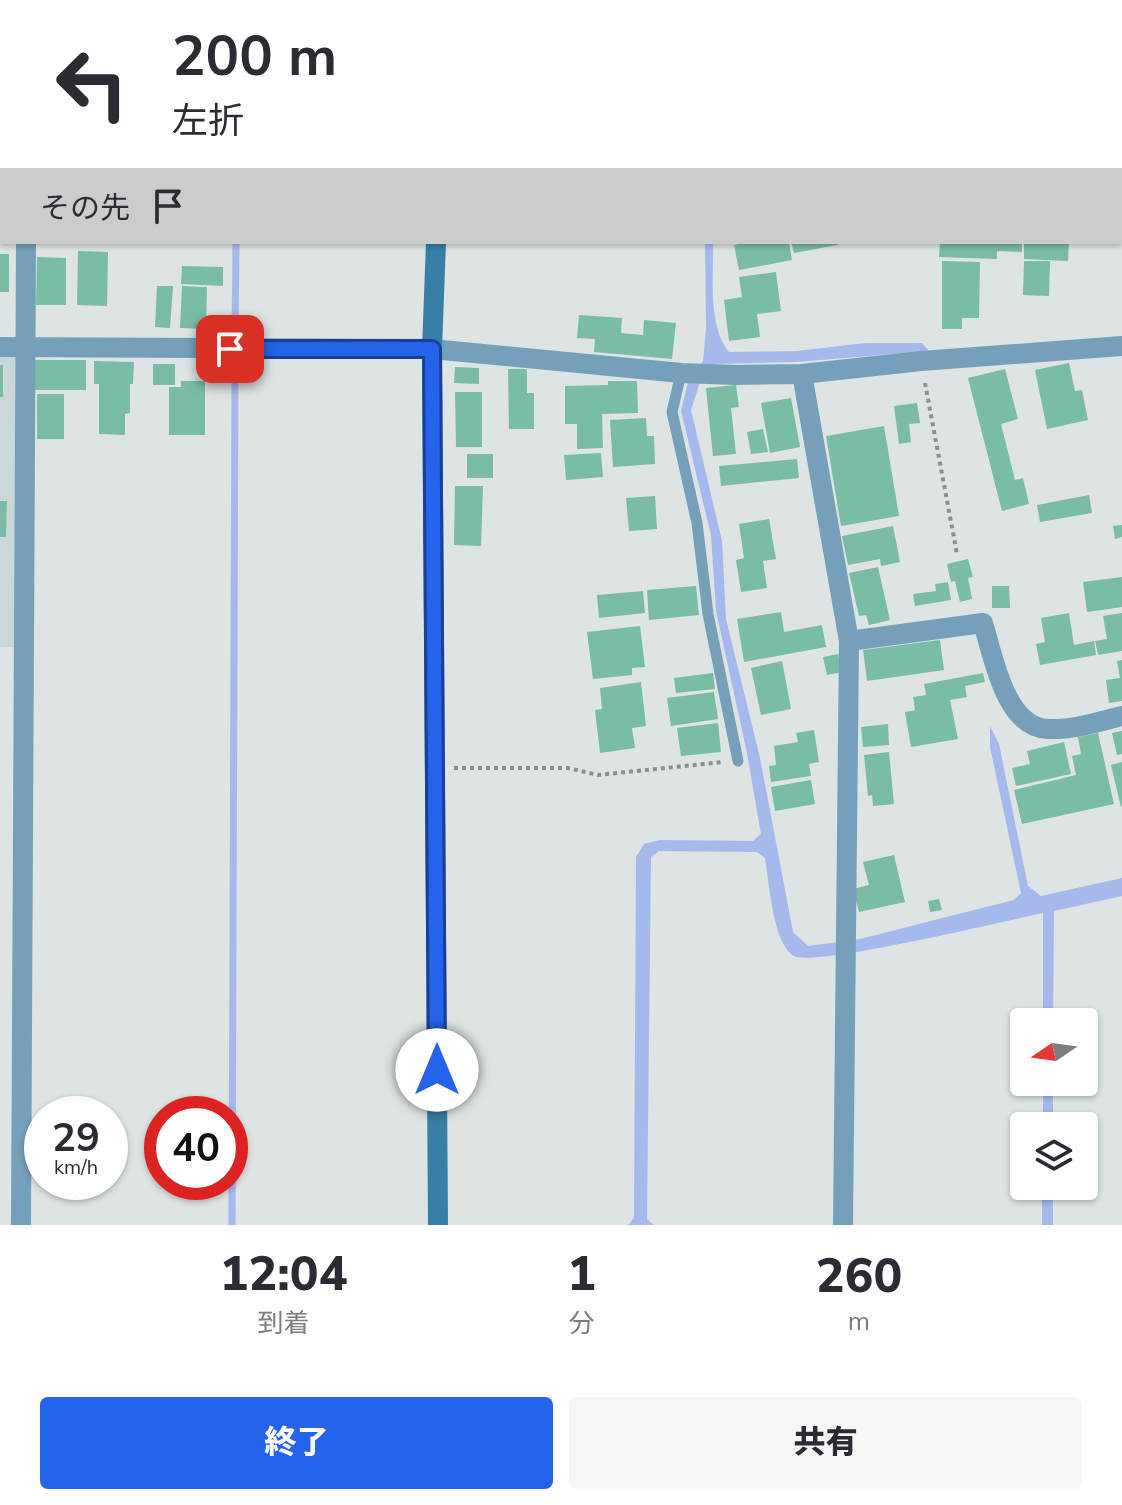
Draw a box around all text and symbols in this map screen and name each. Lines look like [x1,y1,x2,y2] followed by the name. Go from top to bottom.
[172,18,337,95] text: 200 m
[40,32,144,136] icon: left
[172,97,244,146] text: 左折
[146,184,190,228] icon: arrive
[40,188,130,229] text: その先
[196,315,264,383] pin
[208,327,252,371] icon: arrive
[1010,1008,1098,1096] north arrow
[1010,1008,1098,1200] map controls
[395,1028,479,1112] position arrow
[144,1096,248,1200] speed limit sign: 40
[52,1111,100,1165] text: 29
[1010,1112,1098,1200] button: layers
[54,1154,98,1181] text: km/h
[220,1241,347,1307] text: 12:04
[567,1241,596,1307] text: 1
[816,1243,902,1309] text: 260
[848,1304,870,1339] text: m
[258,1306,310,1341] text: 到着
[569,1306,595,1341] text: 分
[40,1397,553,1489] button: 終了
[569,1397,1082,1489] button: 共有

